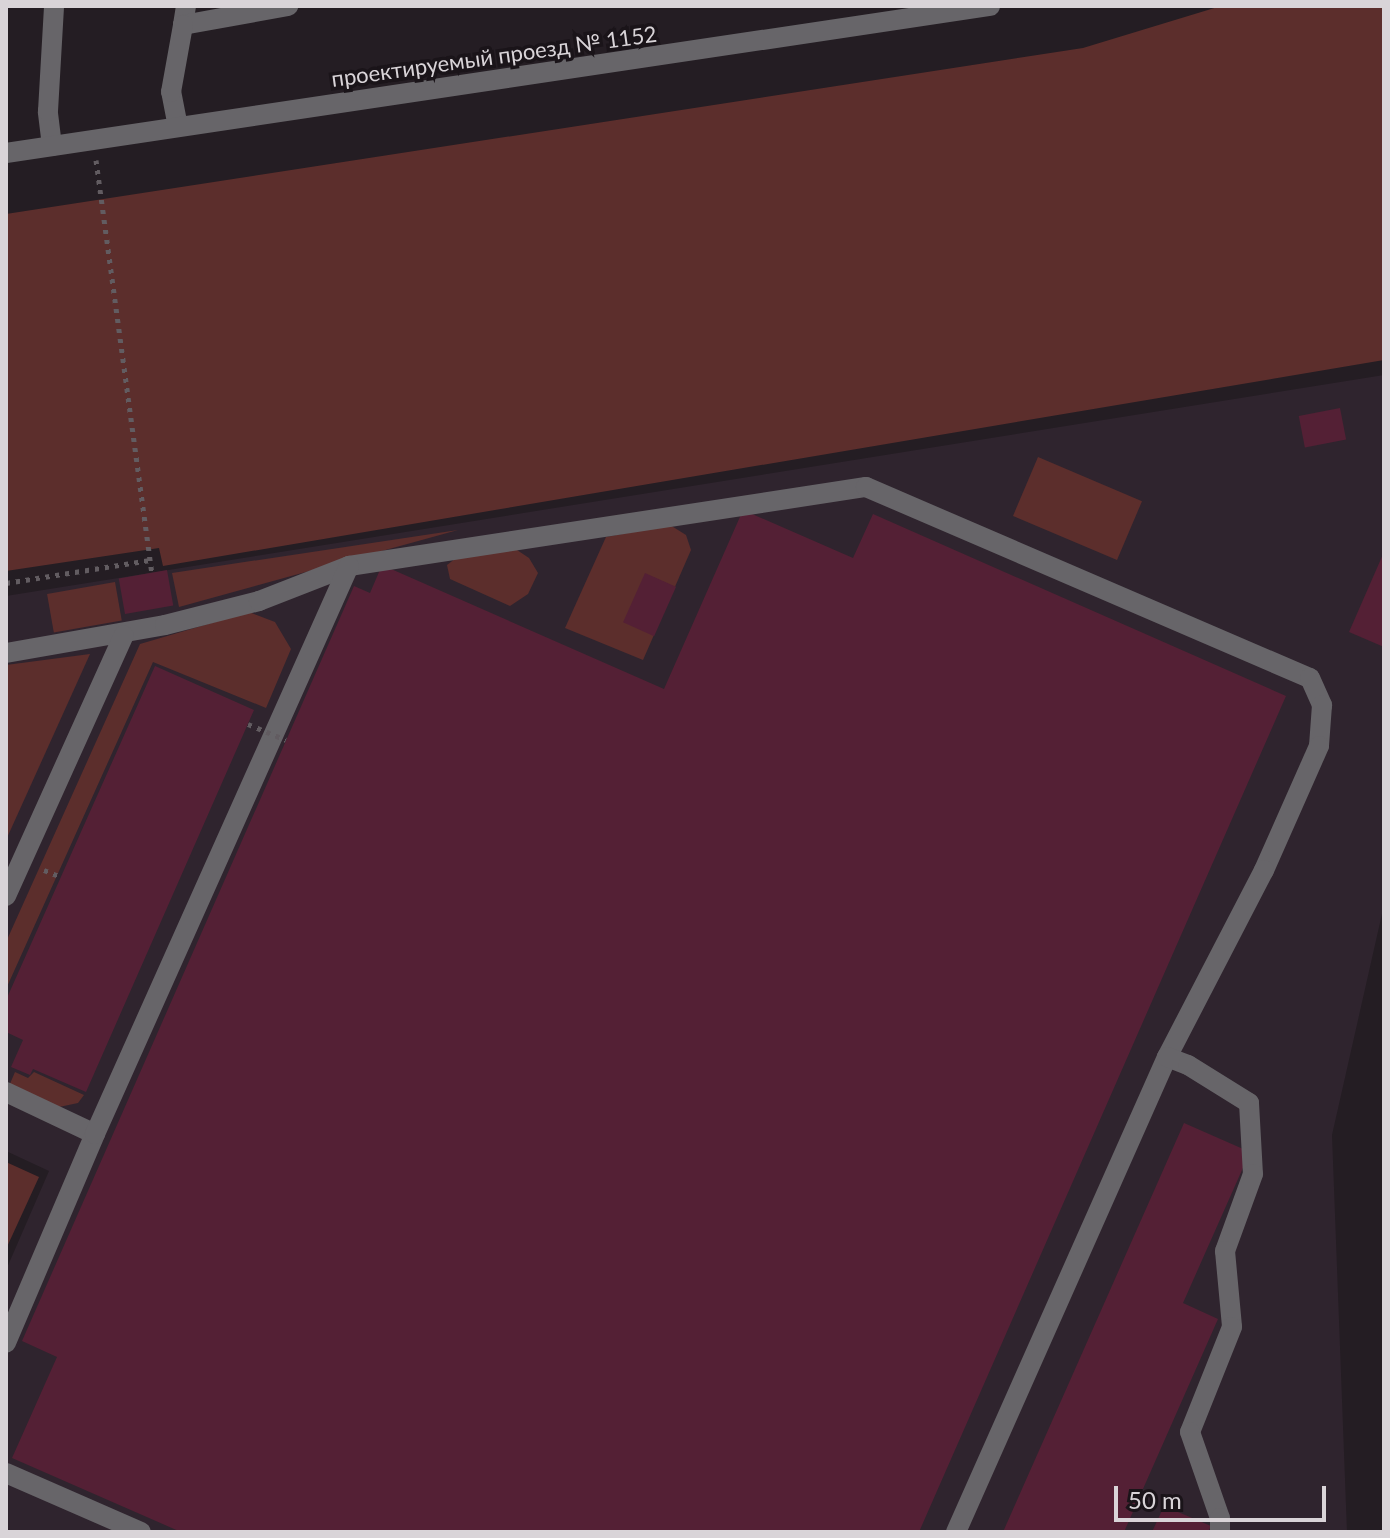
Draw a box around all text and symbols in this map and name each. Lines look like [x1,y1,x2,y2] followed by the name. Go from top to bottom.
[330,20,658,92] street label: проектируемый проезд № 1152
[1118,1470,1330,1520] scale bar
[1128,1485,1182,1514] text: 50 m

